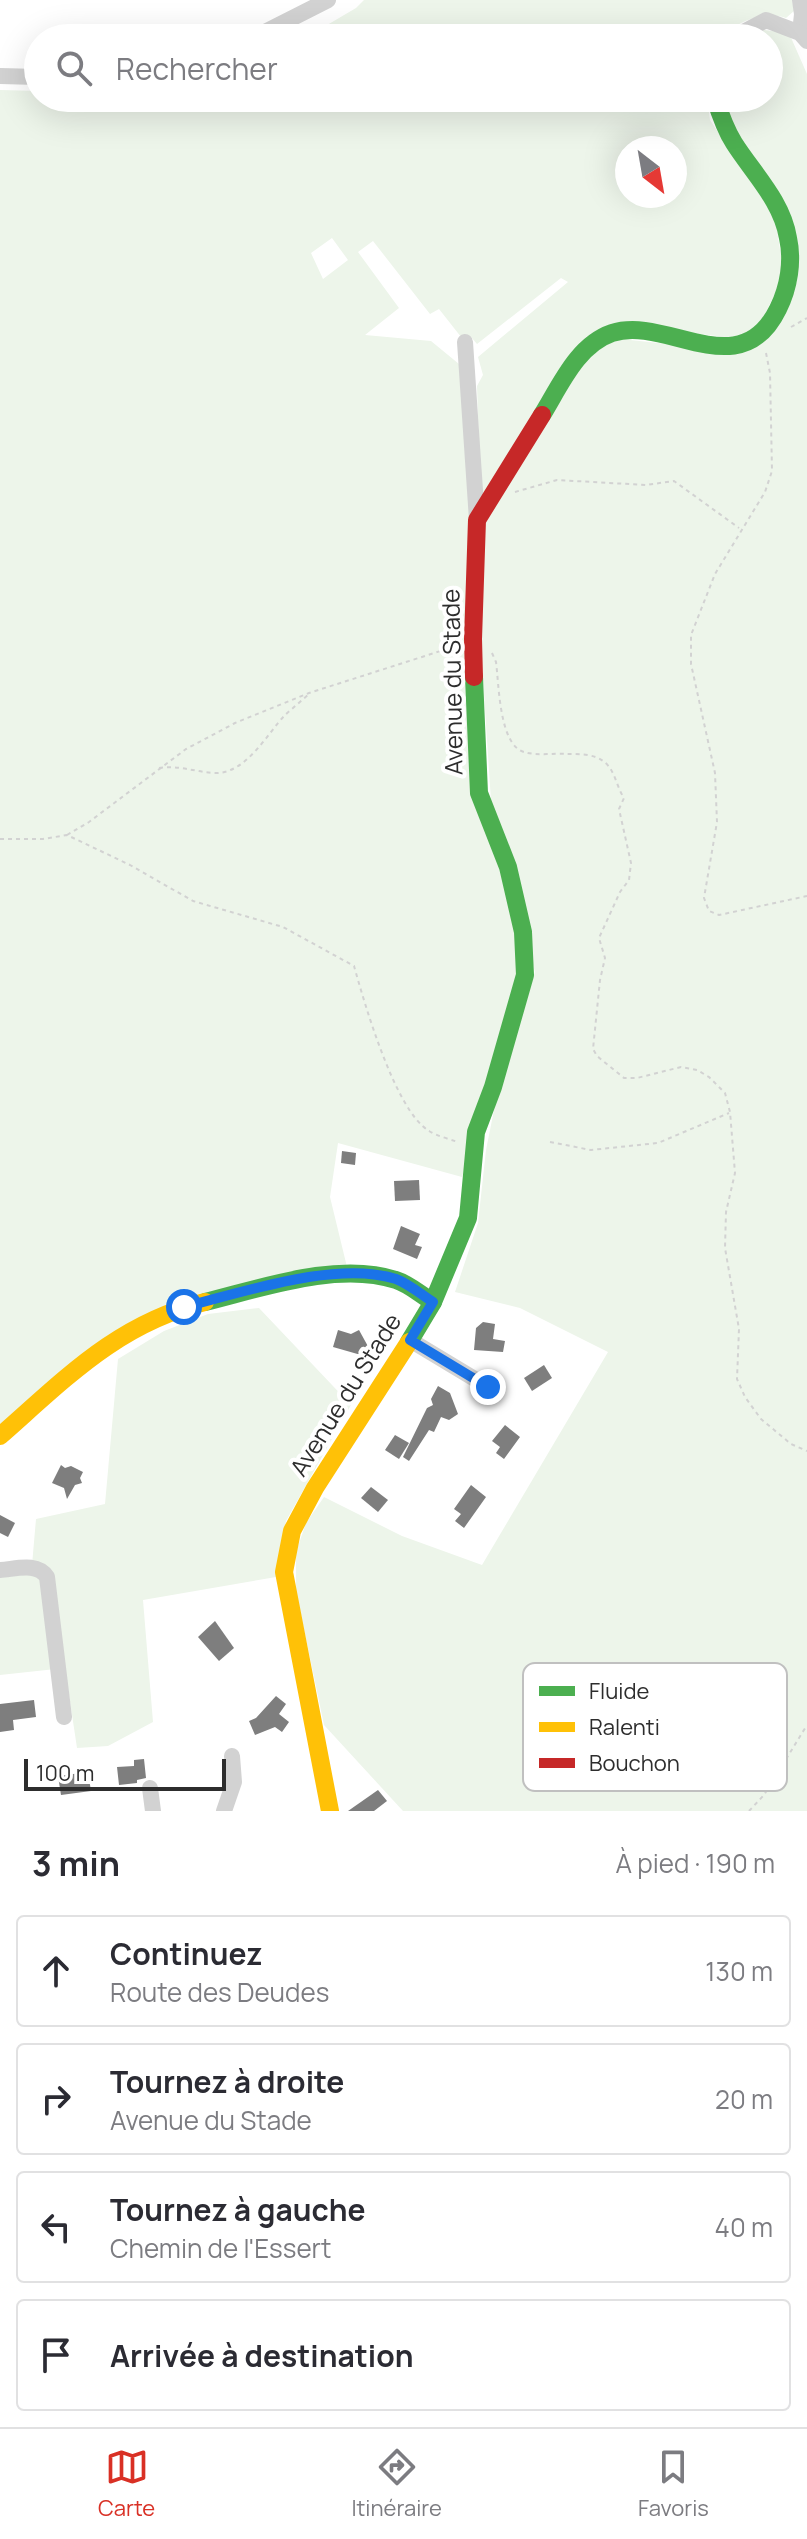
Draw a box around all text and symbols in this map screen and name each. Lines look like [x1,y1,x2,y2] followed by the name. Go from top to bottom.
[24,24,783,112] search box
[52,46,96,90] icon: search
[116,48,278,89] text: Rechercher
[615,136,687,208] north arrow
[433,589,470,775] street label: Avenue du Stade
[166,1289,202,1325] route start
[281,1306,408,1482] street label: Avenue du Stade
[470,1369,506,1405] route end
[523,1663,787,1791] legend
[589,1676,649,1706] text: Fluide
[589,1712,660,1742] text: Ralenti
[589,1748,680,1778] text: Bouchon
[24,1755,226,1791] scale bar
[36,1758,94,1788] text: 100 m
[32,1840,120,1886] text: 3 min
[616,1845,775,1881] text: À pied · 190 m
[110,1933,262,1974] text: Continuez
[34,1949,78,1993] icon: ahead
[705,1953,773,1989] text: 130 m
[110,1974,329,2010] text: Route des Deudes
[110,2061,344,2102] text: Tournez à droite
[34,2077,78,2121] icon: right
[715,2081,773,2117] text: 20 m
[110,2102,312,2138] text: Avenue du Stade
[110,2189,366,2230] text: Tournez à gauche
[34,2205,78,2249] icon: left
[715,2209,773,2245] text: 40 m
[110,2230,331,2266] text: Chemin de l'Essert
[34,2333,78,2377] icon: arrive
[110,2335,413,2376] text: Arrivée à destination
[98,2445,155,2523] tab: Carte
[351,2445,442,2523] tab: Itinéraire
[638,2445,709,2523] tab: Favoris

